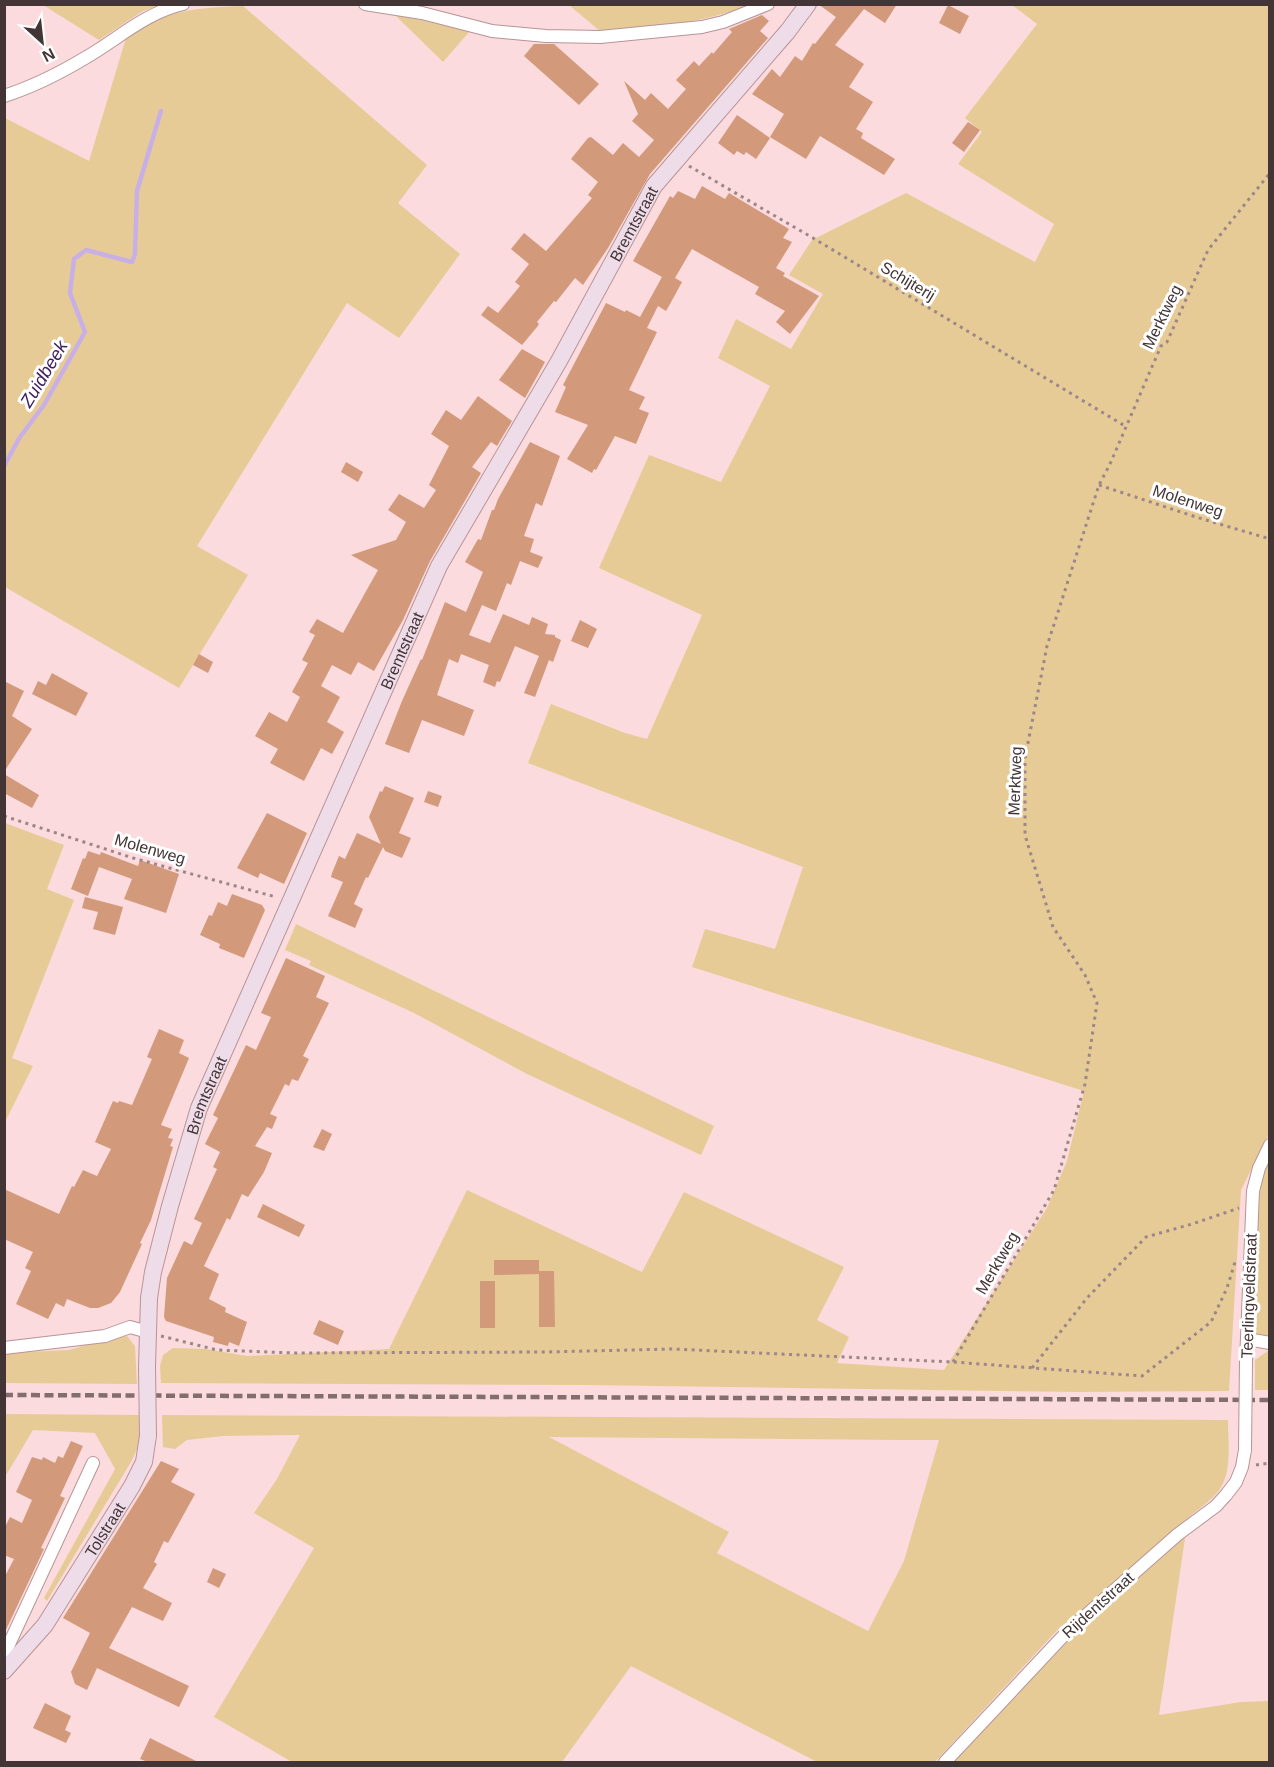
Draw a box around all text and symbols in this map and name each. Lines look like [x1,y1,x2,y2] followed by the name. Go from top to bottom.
[12,12,72,72] north arrow
[40,45,58,65] text: N
[606,183,661,264] street label: Bremtstraat
[878,258,938,304] street label: Schijterij
[1139,282,1185,352] street label: Merktweg
[16,336,72,412] water label: Zuidbeek
[1151,482,1225,520] street label: Molenweg
[377,609,426,692] street label: Bremtstraat
[1005,746,1025,816] street label: Merktweg
[113,831,187,867] street label: Molenweg
[183,1053,230,1136] street label: Bremtstraat
[972,1229,1022,1297] street label: Merktweg
[1238,1232,1260,1359] street label: Teerlingveldstraat
[81,1499,128,1560] street label: Tolstraat
[1059,1568,1137,1641] street label: Rijdentstraat

